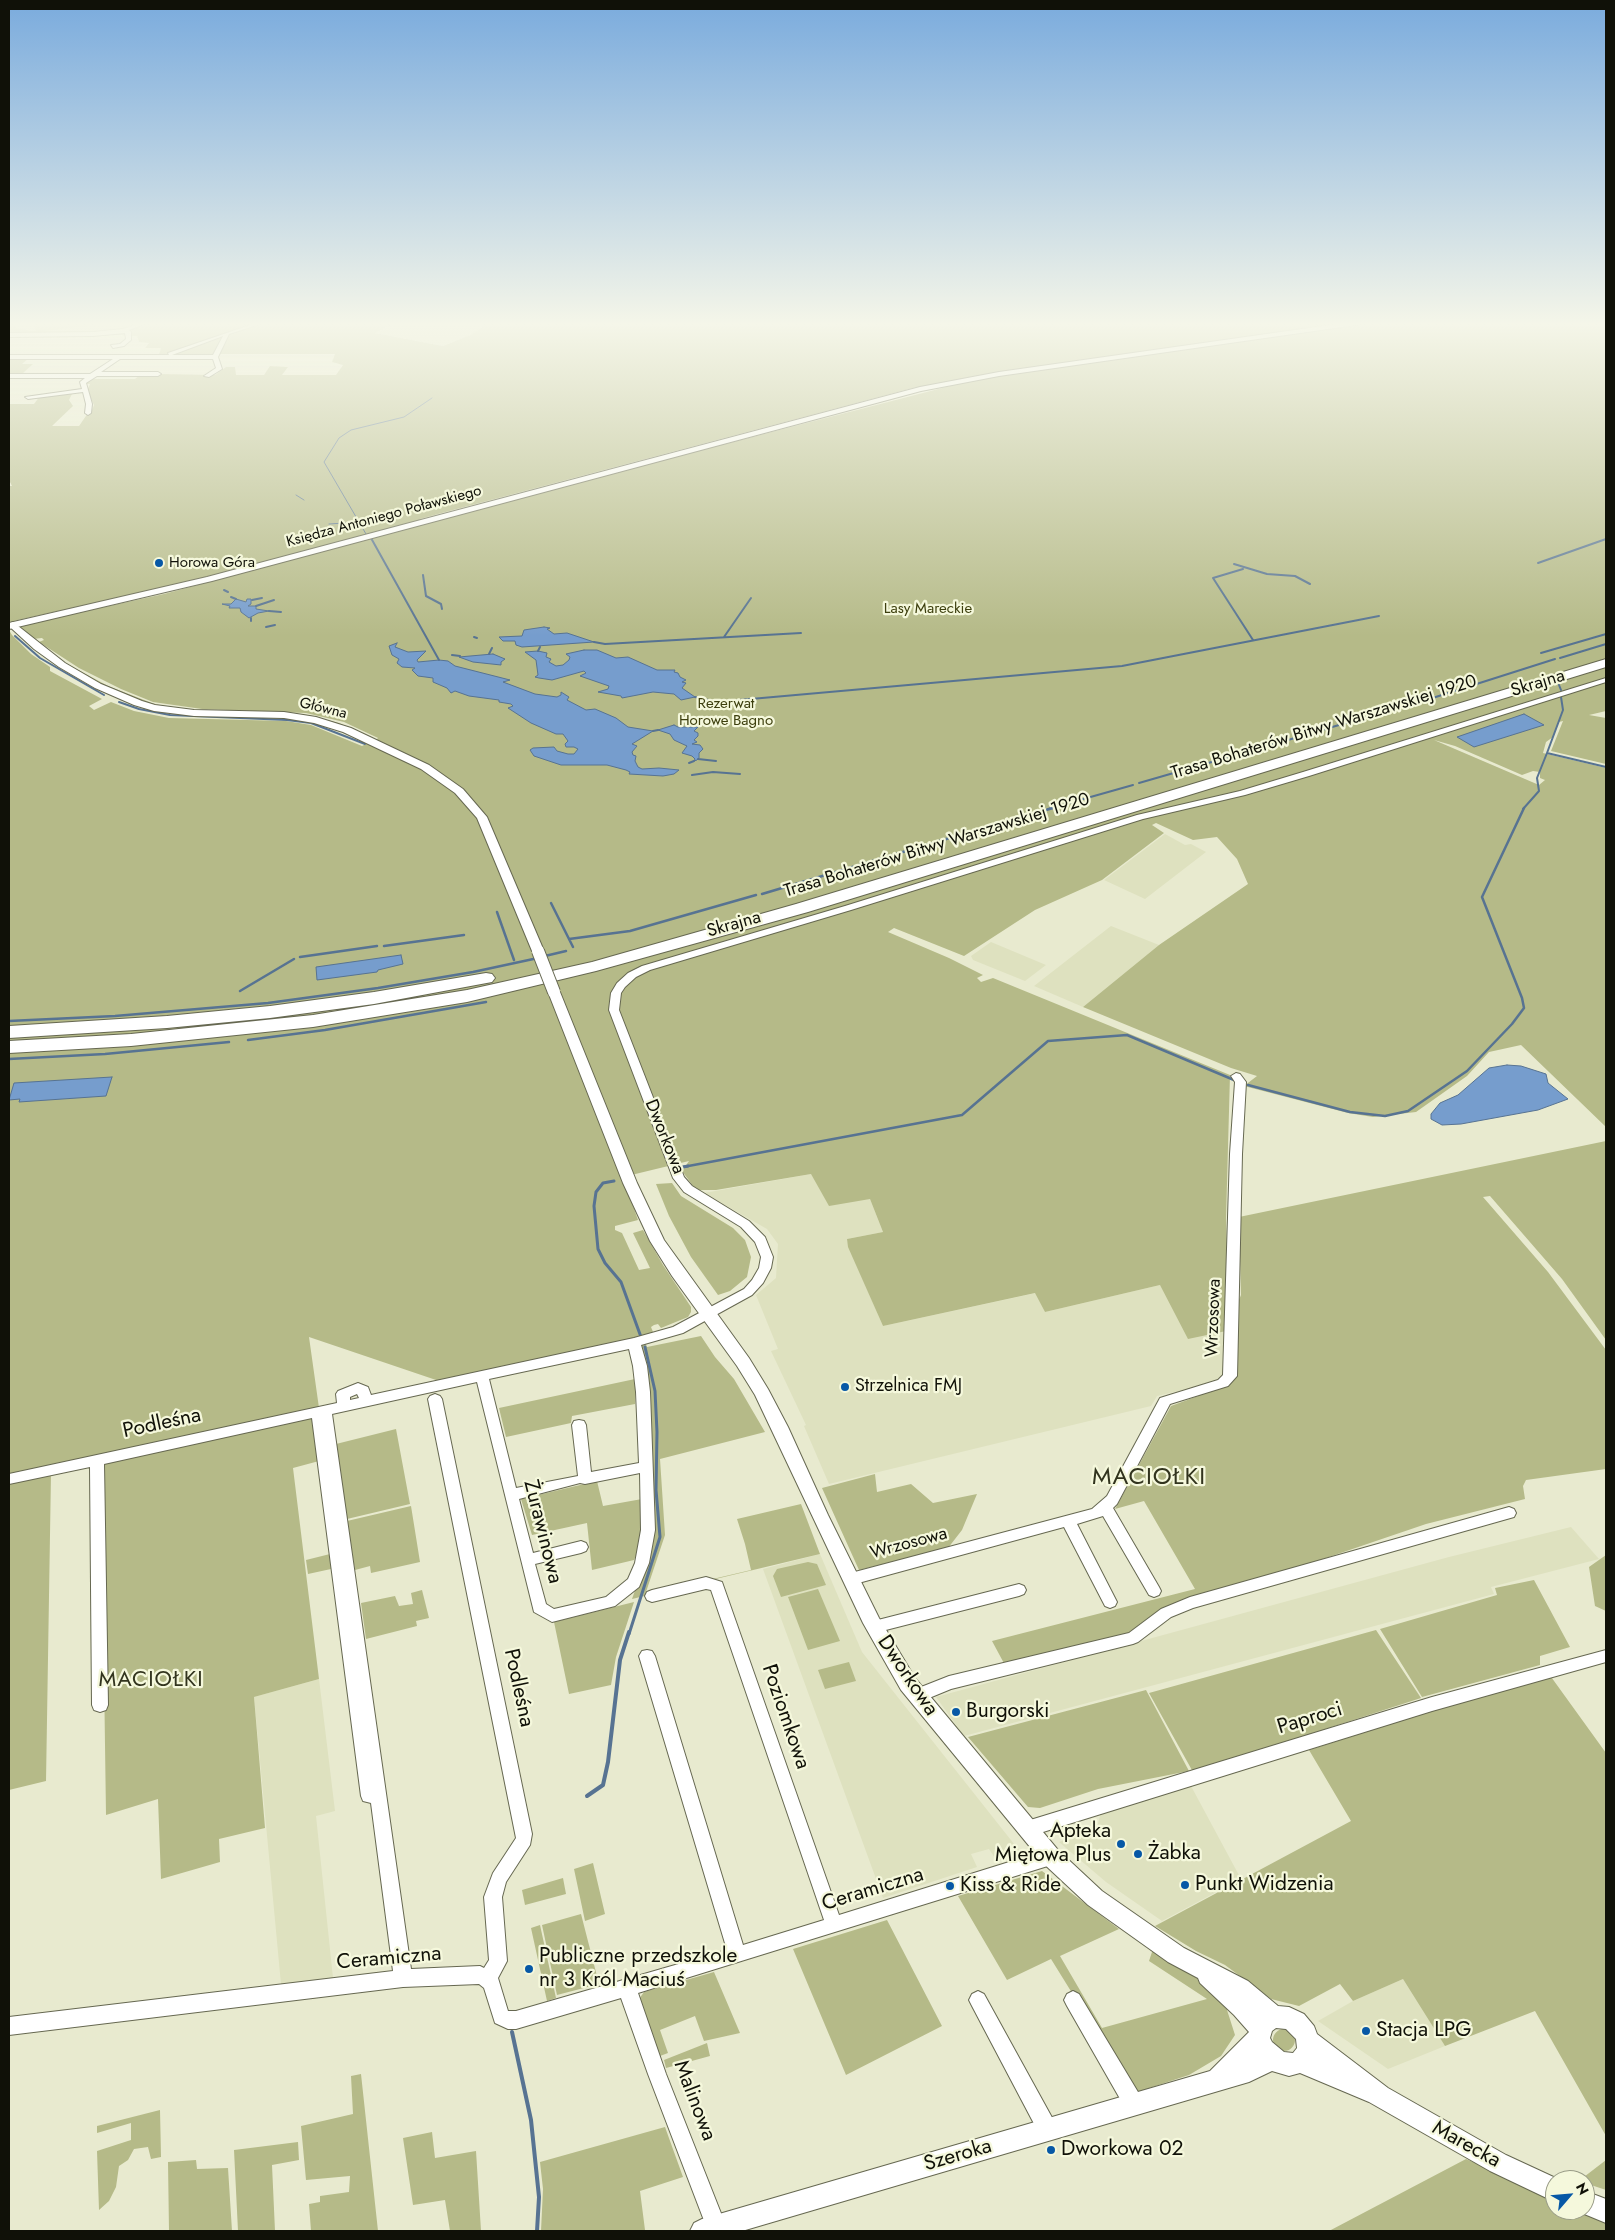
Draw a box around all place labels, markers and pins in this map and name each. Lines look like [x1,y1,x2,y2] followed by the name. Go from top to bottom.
[169,554,255,572] place label: Horowa Góra
[153,557,165,569] marker: Horowa Góra
[855,1376,962,1398] place label: Strzelnica FMJ
[839,1381,851,1393] marker: Strzelnica FMJ
[966,1699,1049,1725] place label: Burgorski
[950,1706,962,1718] marker: Burgorski
[995,1819,1111,1869] place label: Apteka Miętowa Plus
[1115,1838,1127,1850] marker: Apteka Miętowa Plus
[1148,1841,1201,1867] place label: Żabka
[1132,1848,1144,1860] marker: Żabka
[1195,1872,1334,1898] place label: Punkt Widzenia
[960,1873,1061,1899] place label: Kiss & Ride
[1179,1879,1191,1891] marker: Punkt Widzenia
[944,1880,956,1892] marker: Kiss & Ride
[539,1944,737,1994] place label: Publiczne przedszkole nr 3 Król Maciuś
[523,1963,535,1975] marker: Publiczne przedszkole nr 3 Król Maciuś
[1376,2018,1472,2044] place label: Stacja LPG
[1360,2025,1372,2037] marker: Stacja LPG
[1061,2137,1184,2163] place label: Dworkowa 02
[1045,2144,1057,2156] marker: Dworkowa 02

